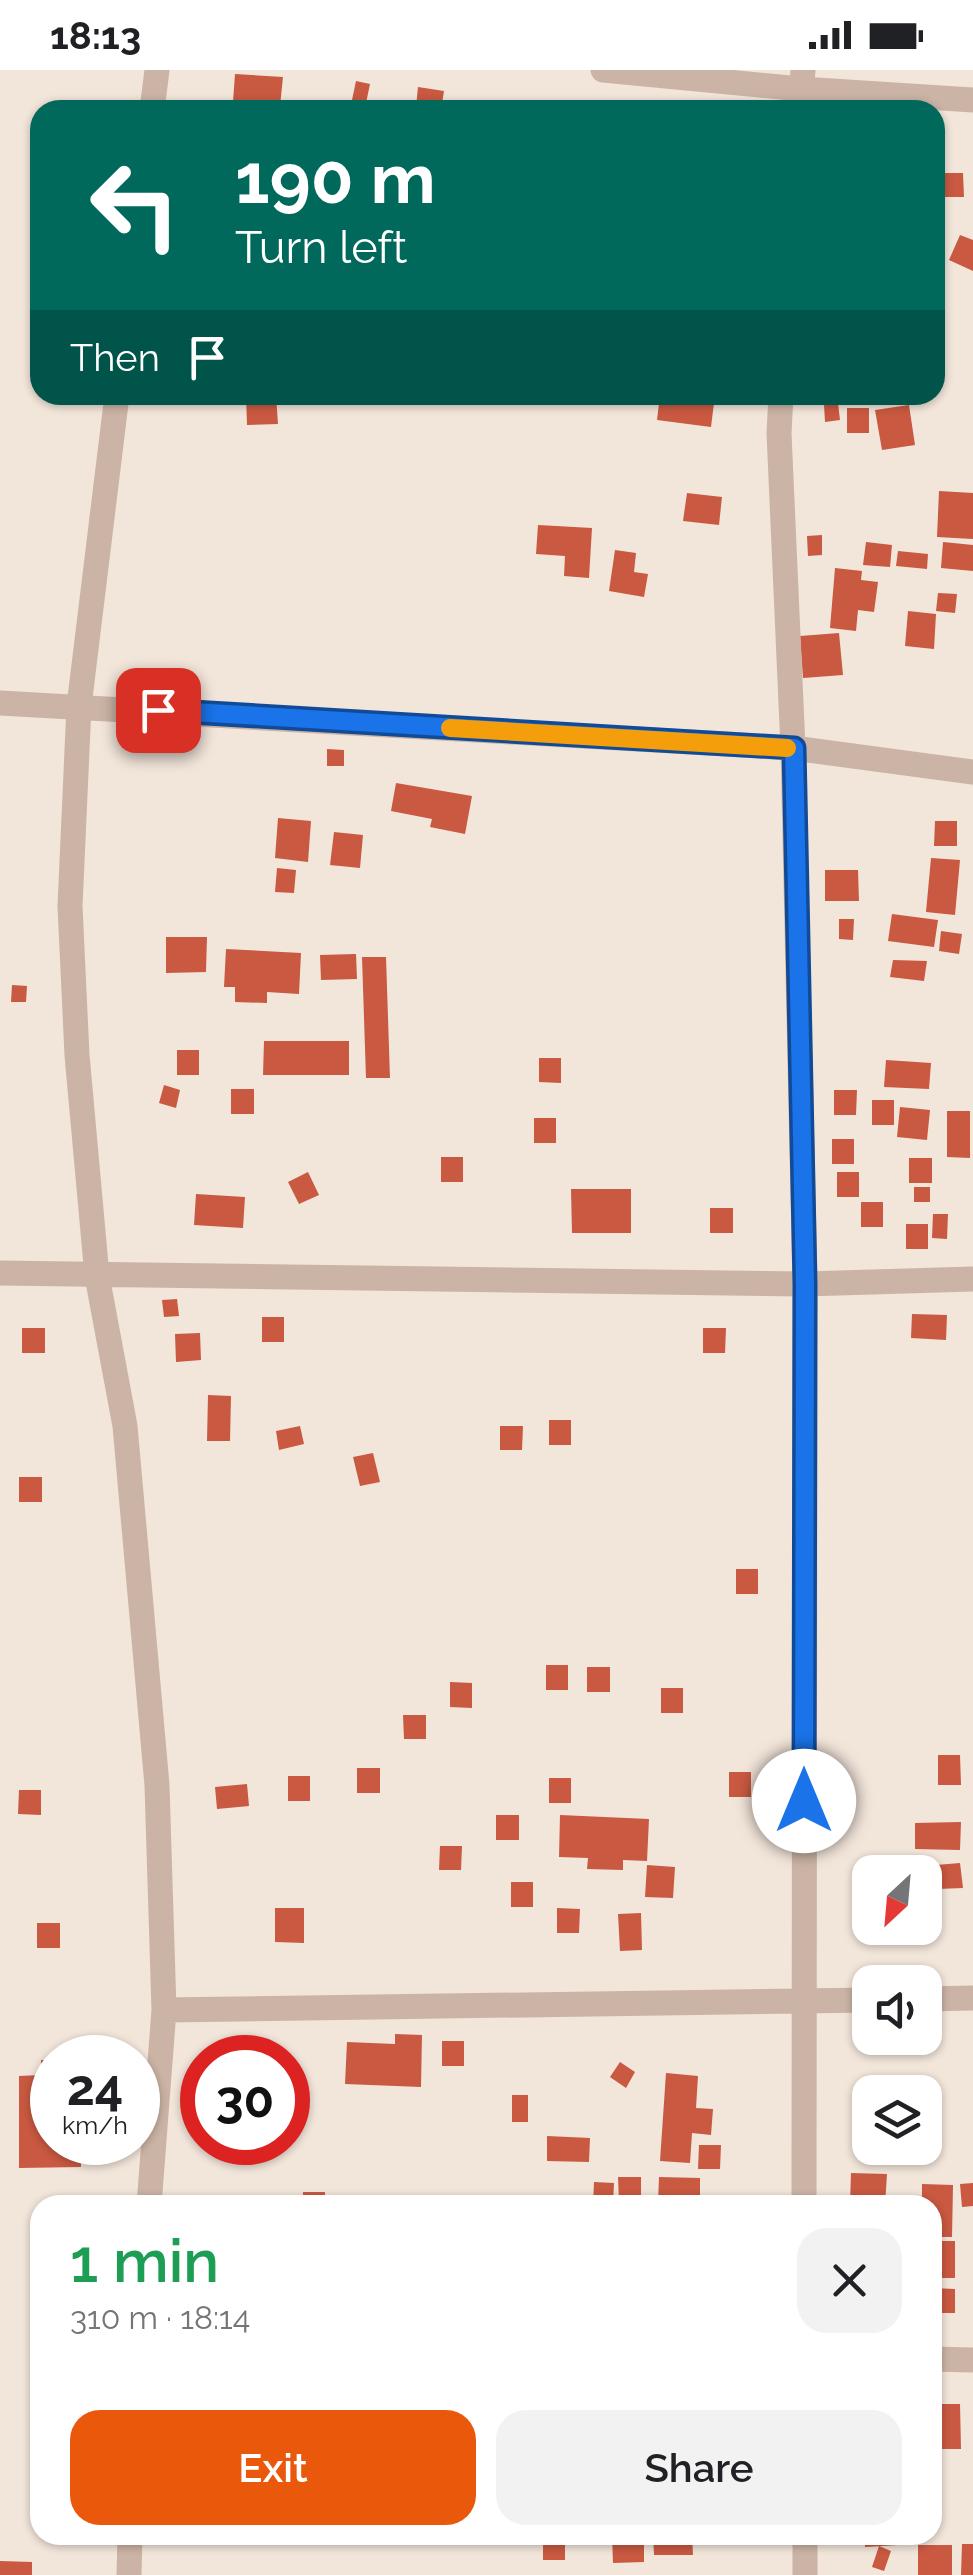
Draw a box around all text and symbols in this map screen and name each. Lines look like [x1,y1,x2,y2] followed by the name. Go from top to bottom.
[50,13,141,58] text: 18:13
[235,137,436,219] text: 190 m
[70,140,200,270] icon: left
[235,221,407,274] text: Turn left
[180,330,235,385] icon: arrive
[70,335,160,380] text: Then
[116,668,201,753] pin
[131,683,186,738] icon: arrive
[752,1749,856,1853] position arrow
[852,1855,942,1945] north arrow
[852,1855,942,2165] map controls
[852,1965,942,2055] button: sound
[180,2035,310,2165] speed limit sign: 30
[67,2058,123,2117] text: 24
[852,2075,942,2165] button: layers
[62,2110,128,2140] text: km/h
[70,2226,219,2296] text: 1 min
[797,2228,902,2333] button: close
[70,2299,250,2336] text: 310 m · 18:14
[70,2410,476,2525] button: Exit
[496,2410,902,2525] button: Share

